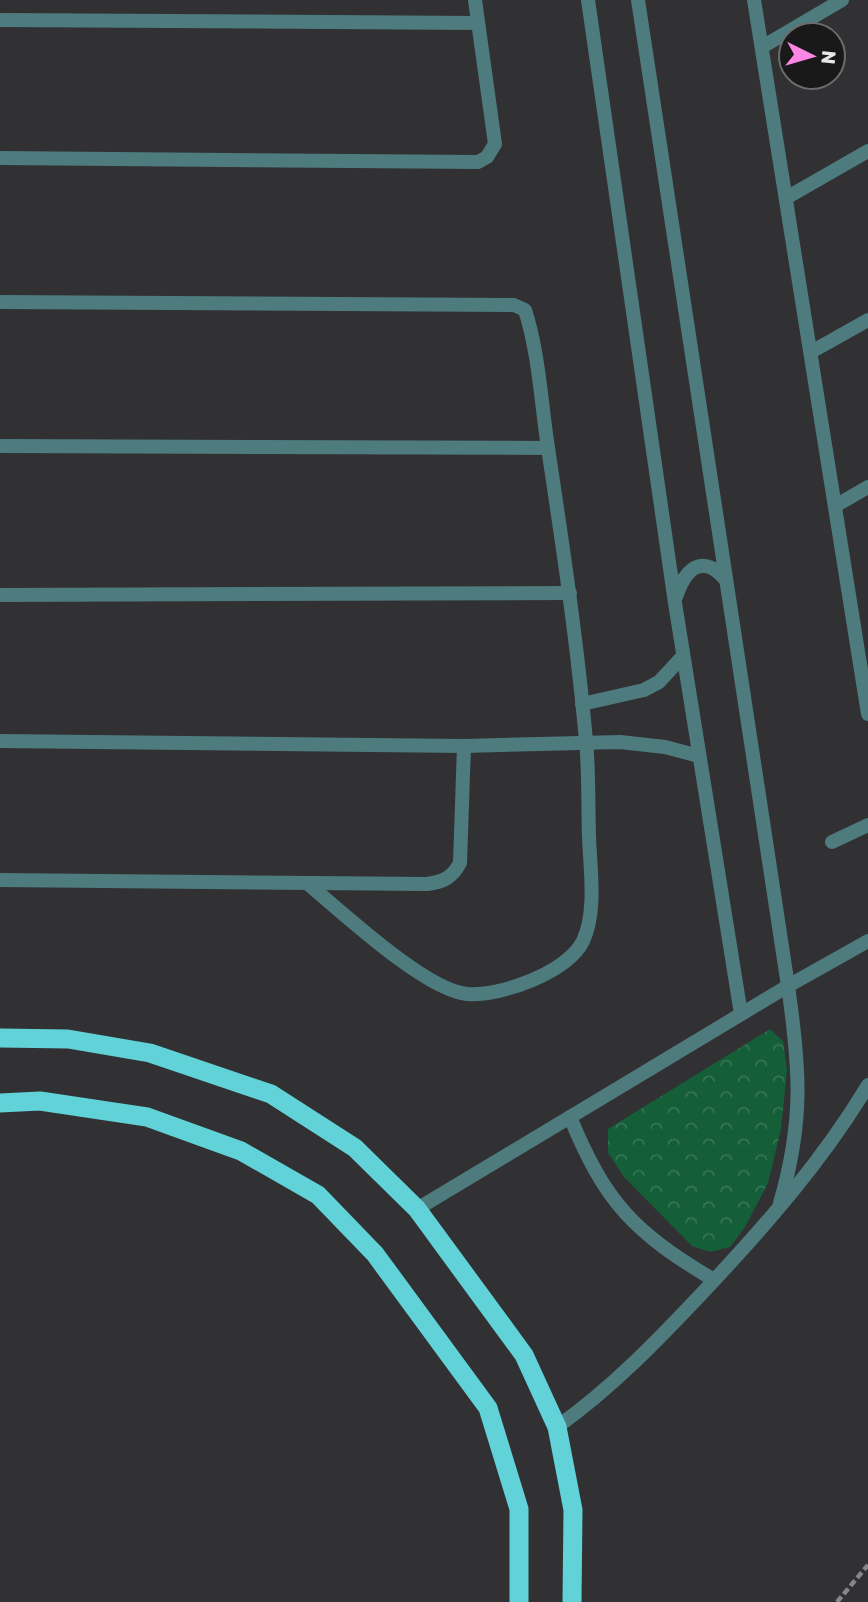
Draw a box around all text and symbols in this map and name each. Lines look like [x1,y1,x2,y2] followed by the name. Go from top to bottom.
[777,21,847,91] north arrow
[816,50,840,65] text: N

